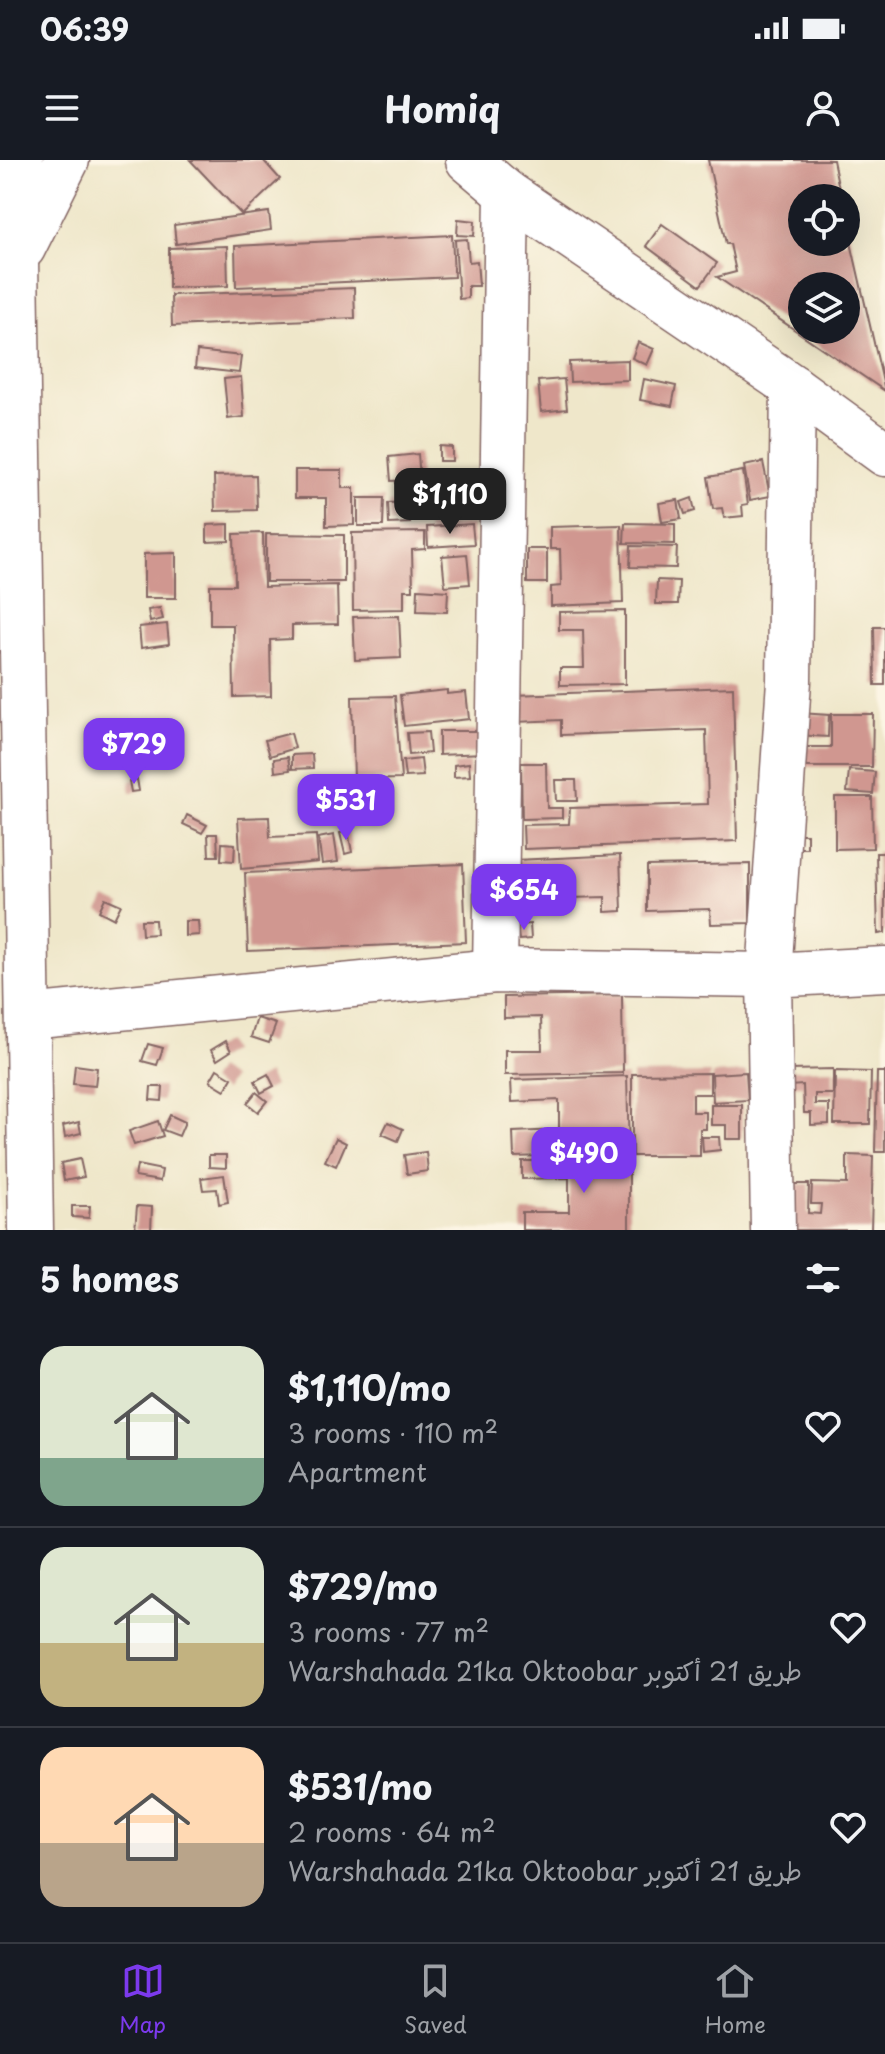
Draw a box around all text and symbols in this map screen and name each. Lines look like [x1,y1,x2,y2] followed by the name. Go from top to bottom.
[40,6,129,51] text: 06:39
[384,81,501,135] text: Homiq
[40,86,84,130] icon: menu
[801,86,845,130] icon: person
[788,184,860,344] map controls
[788,184,860,256] button: locate
[788,272,860,344] button: layers
[385,468,515,536] pin: $1,110
[412,474,488,513] text: $1,110
[87,718,181,786] pin: $729
[102,724,166,763] text: $729
[299,774,393,842] pin: $531
[316,780,377,819] text: $531
[477,864,571,932] pin: $654
[489,870,559,909] text: $654
[537,1127,631,1195] pin: $490
[549,1133,619,1172] text: $490
[40,1252,179,1304] text: 5 homes
[801,1256,845,1300] icon: filters
[288,1361,451,1413] text: $1,110/mo
[104,1378,200,1474] icon: home
[801,1404,845,1448] icon: heart
[288,1413,498,1452] text: 3 rooms · 110 m²
[288,1452,427,1491] text: Apartment
[288,1560,437,1612] text: $729/mo
[104,1579,200,1675] icon: home
[826,1605,870,1649] icon: heart
[288,1612,489,1651] text: 3 rooms · 77 m²
[288,1651,802,1690] text: Warshahada 21ka Oktoobar طريق 21 أكتوبر
[288,1760,432,1812] text: $531/mo
[104,1779,200,1875] icon: home
[826,1805,870,1849] icon: heart
[288,1812,496,1851] text: 2 rooms · 64 m²
[288,1851,802,1890] text: Warshahada 21ka Oktoobar طريق 21 أكتوبر
[119,1959,166,2040] tab: Map
[404,1959,467,2040] tab: Saved
[705,1959,766,2040] tab: Home

